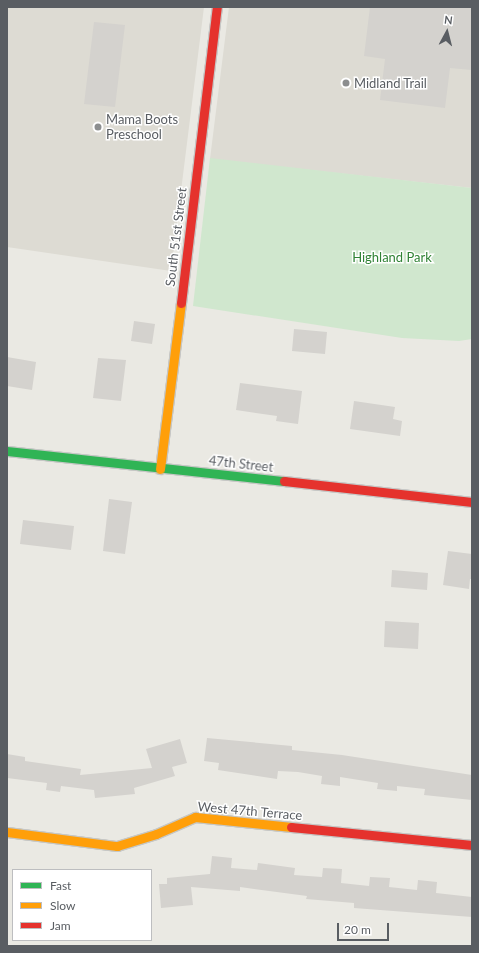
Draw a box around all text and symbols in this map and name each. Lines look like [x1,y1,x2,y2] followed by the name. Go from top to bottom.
[427,12,467,52] north arrow
[444,13,454,27] text: N
[354,75,427,91] place label: Midland Trail
[341,78,351,88] marker: Midland Trail
[106,112,178,143] place label: Mama Boots Preschool
[93,122,103,132] marker: Mama Boots Preschool
[162,187,190,287] street label: South 51st Street
[352,249,432,265] park label: Highland Park
[208,453,274,475] street label: 47th Street
[197,799,303,823] street label: West 47th Terrace
[12,869,152,941] legend
[50,878,71,893] text: Fast
[50,898,75,913] text: Slow
[339,915,391,941] scale bar
[50,918,71,933] text: Jam
[344,922,371,937] text: 20 m

